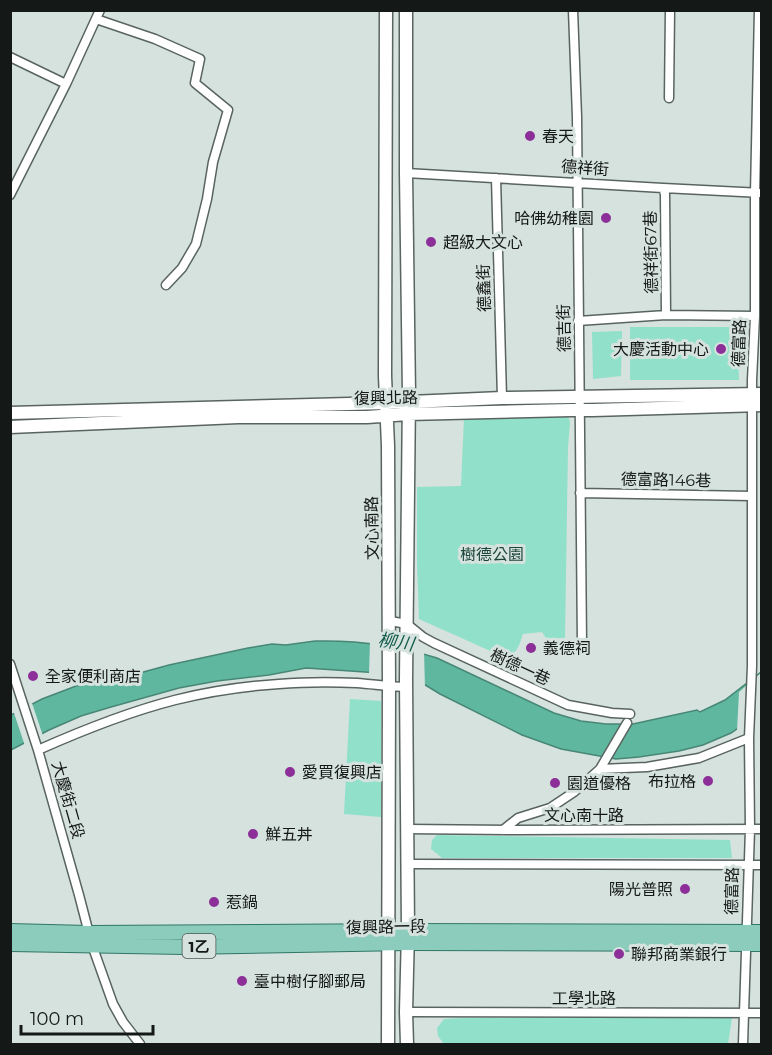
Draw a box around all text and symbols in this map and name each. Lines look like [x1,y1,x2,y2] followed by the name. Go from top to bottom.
[542,127,574,146] place label: 春天
[523,129,537,143] marker: 春天
[560,157,610,179] street label: 德祥街
[514,209,594,228] place label: 哈佛幼稚園
[641,210,661,294] street label: 德祥街67巷
[599,211,613,225] marker: 哈佛幼稚園
[443,233,523,252] place label: 超級大文心
[424,235,438,249] marker: 超級大文心
[474,264,494,312] street label: 德鑫街
[554,304,574,352] street label: 德吉街
[729,319,749,367] street label: 德富路
[613,340,709,359] place label: 大慶活動中心
[714,342,728,356] marker: 大慶活動中心
[354,388,418,408] street label: 復興北路
[621,470,711,490] street label: 德富路146巷
[362,496,382,560] street label: 文心南路
[460,545,524,564] park label: 樹德公園
[377,629,417,656] water label: 柳川
[543,639,591,658] place label: 義德祠
[524,641,538,655] marker: 義德祠
[487,645,553,689] street label: 樹德一巷
[45,667,141,686] place label: 全家便利商店
[26,669,40,683] marker: 全家便利商店
[48,759,88,841] street label: 大慶街二段
[302,763,382,782] place label: 愛買復興店
[283,765,297,779] marker: 愛買復興店
[648,772,696,791] place label: 布拉格
[567,774,631,793] place label: 園道優格
[701,774,715,788] marker: 布拉格
[548,776,562,790] marker: 園道優格
[544,806,624,825] street label: 文心南十路
[265,825,313,844] place label: 鮮五丼
[246,827,260,841] marker: 鮮五丼
[722,867,742,915] street label: 德富路
[609,880,673,899] place label: 陽光普照
[678,882,692,896] marker: 陽光普照
[226,893,258,912] place label: 惹鍋
[207,895,221,909] marker: 惹鍋
[346,917,426,937] street label: 復興路一段
[182,934,216,958] road number: 1乙
[631,945,727,964] place label: 聯邦商業銀行
[612,947,626,961] marker: 聯邦商業銀行
[254,972,366,991] place label: 臺中樹仔腳郵局
[235,974,249,988] marker: 臺中樹仔腳郵局
[552,989,616,1008] street label: 工學北路
[21,998,153,1036] scale bar
[30,1008,84,1030] text: 100 m

